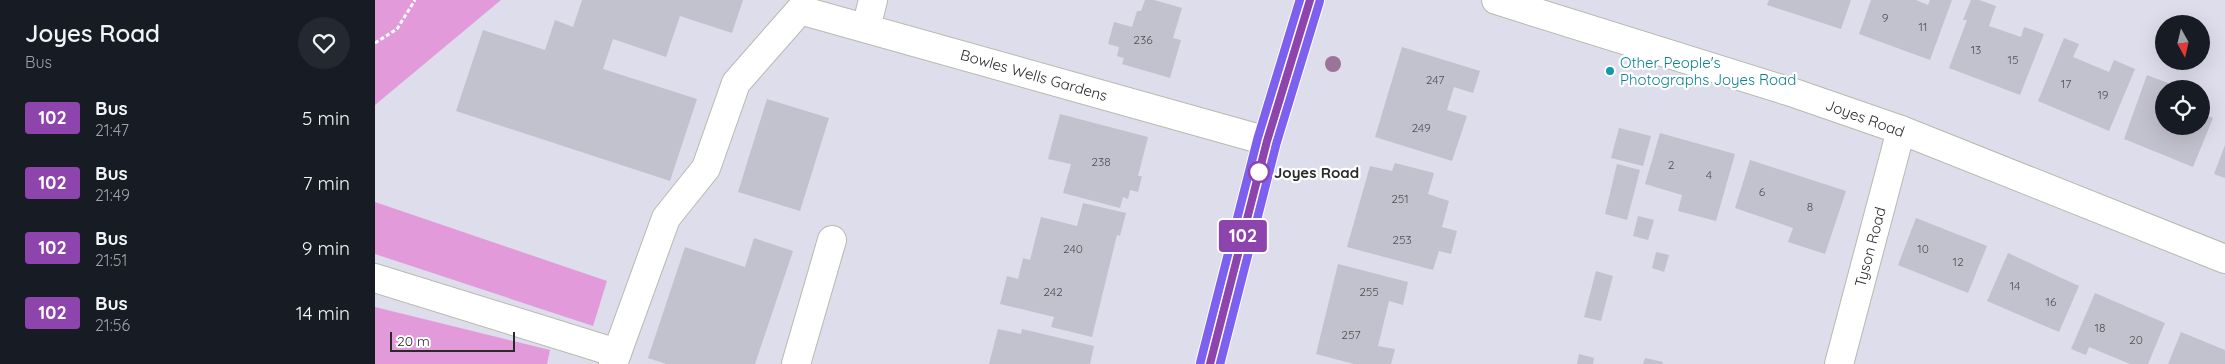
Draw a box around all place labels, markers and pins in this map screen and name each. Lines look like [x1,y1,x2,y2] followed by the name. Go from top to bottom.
[1620,53,1796,89] place label: Other People's Photographs Joyes Road
[1604,65,1616,77] marker: Other People's Photographs Joyes Road
[1248,161,1270,183] marker: Joyes Road
[1274,163,1359,182] place label: Joyes Road

